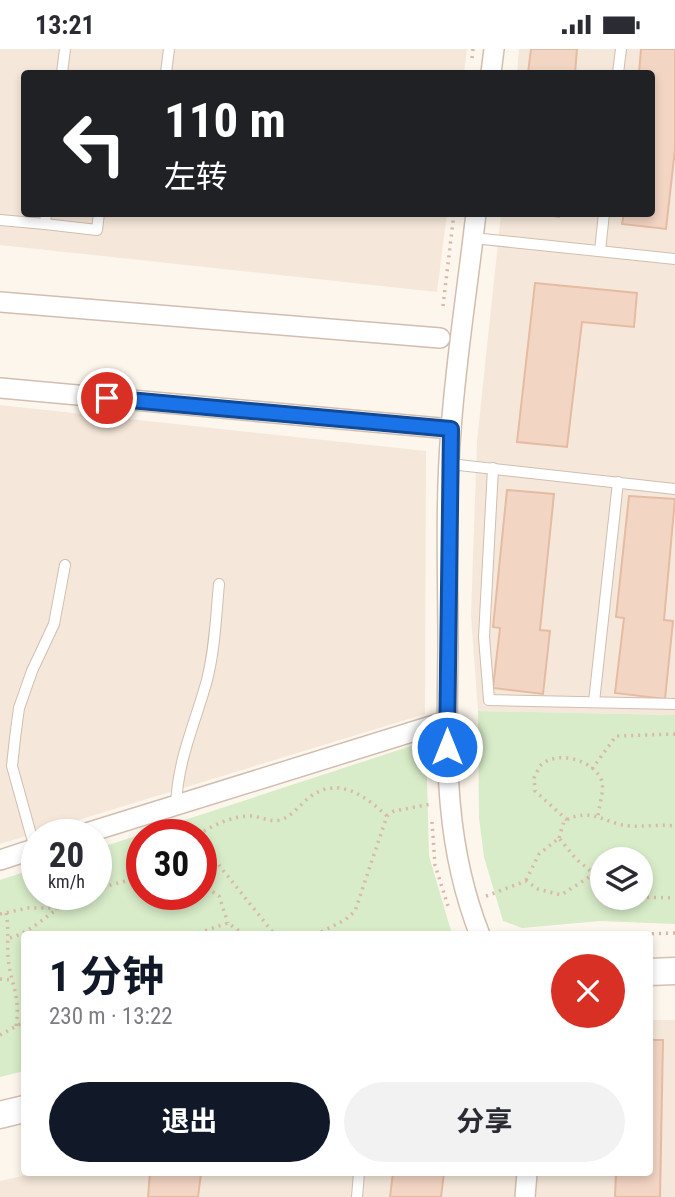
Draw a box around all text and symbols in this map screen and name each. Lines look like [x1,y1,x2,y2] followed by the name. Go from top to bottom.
[35,10,95,40] text: 13:21
[164,92,286,149] text: 110 m
[49,98,140,189] icon: left
[164,158,228,196] text: 左转
[77,368,137,428] pin
[88,379,126,417] icon: arrive
[410,710,484,784] position arrow
[126,819,217,910] speed limit sign: 30
[49,835,84,876] text: 20
[590,847,653,910] map controls
[590,847,653,910] button: layers
[48,871,85,892] text: km/h
[49,952,164,1001] text: 1 分钟
[551,954,625,1028] button: close
[49,1003,173,1030] text: 230 m · 13:22
[49,1082,330,1162] button: 退出
[344,1082,625,1162] button: 分享

